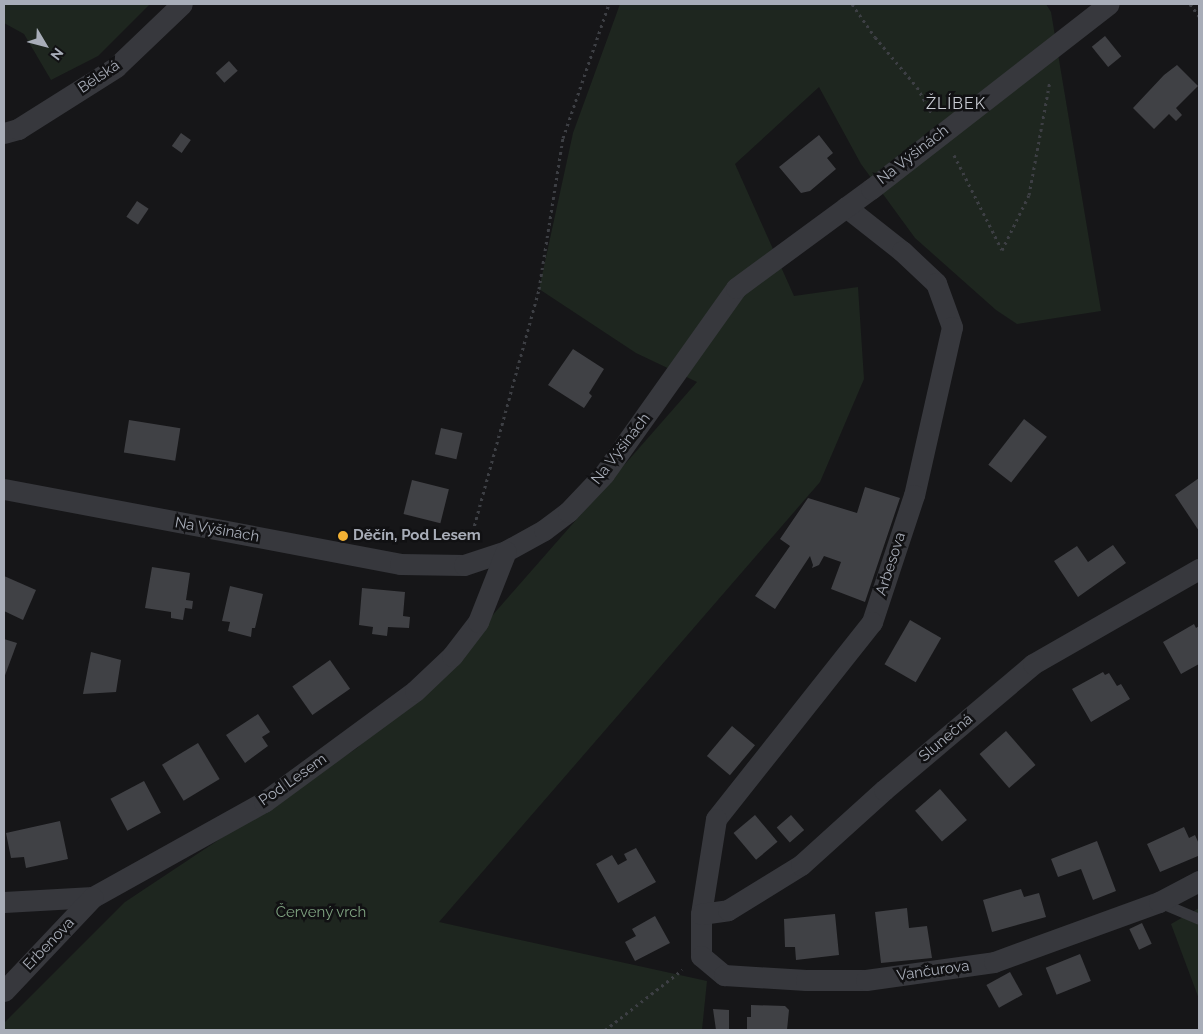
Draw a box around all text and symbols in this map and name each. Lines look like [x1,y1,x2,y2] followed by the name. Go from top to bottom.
[20,20,70,70] north arrow
[47,45,67,63] text: N
[75,57,123,97] street label: Bělská
[925,94,987,114] district label: ŽLÍBEK
[874,121,952,189] street label: Na Výšinách
[587,410,655,488] street label: Na Výšinách
[173,514,261,546] street label: Na Výšinách
[353,527,481,545] place label: Děčín, Pod Lesem
[337,530,349,542] marker: Děčín, Pod Lesem
[872,530,910,598] street label: Arbesova
[915,710,977,766] street label: Slunečná
[256,750,330,810] street label: Pod Lesem
[275,904,367,922] park label: Červený vrch
[20,914,78,974] street label: Erbenova
[896,957,970,985] street label: Vančurova

